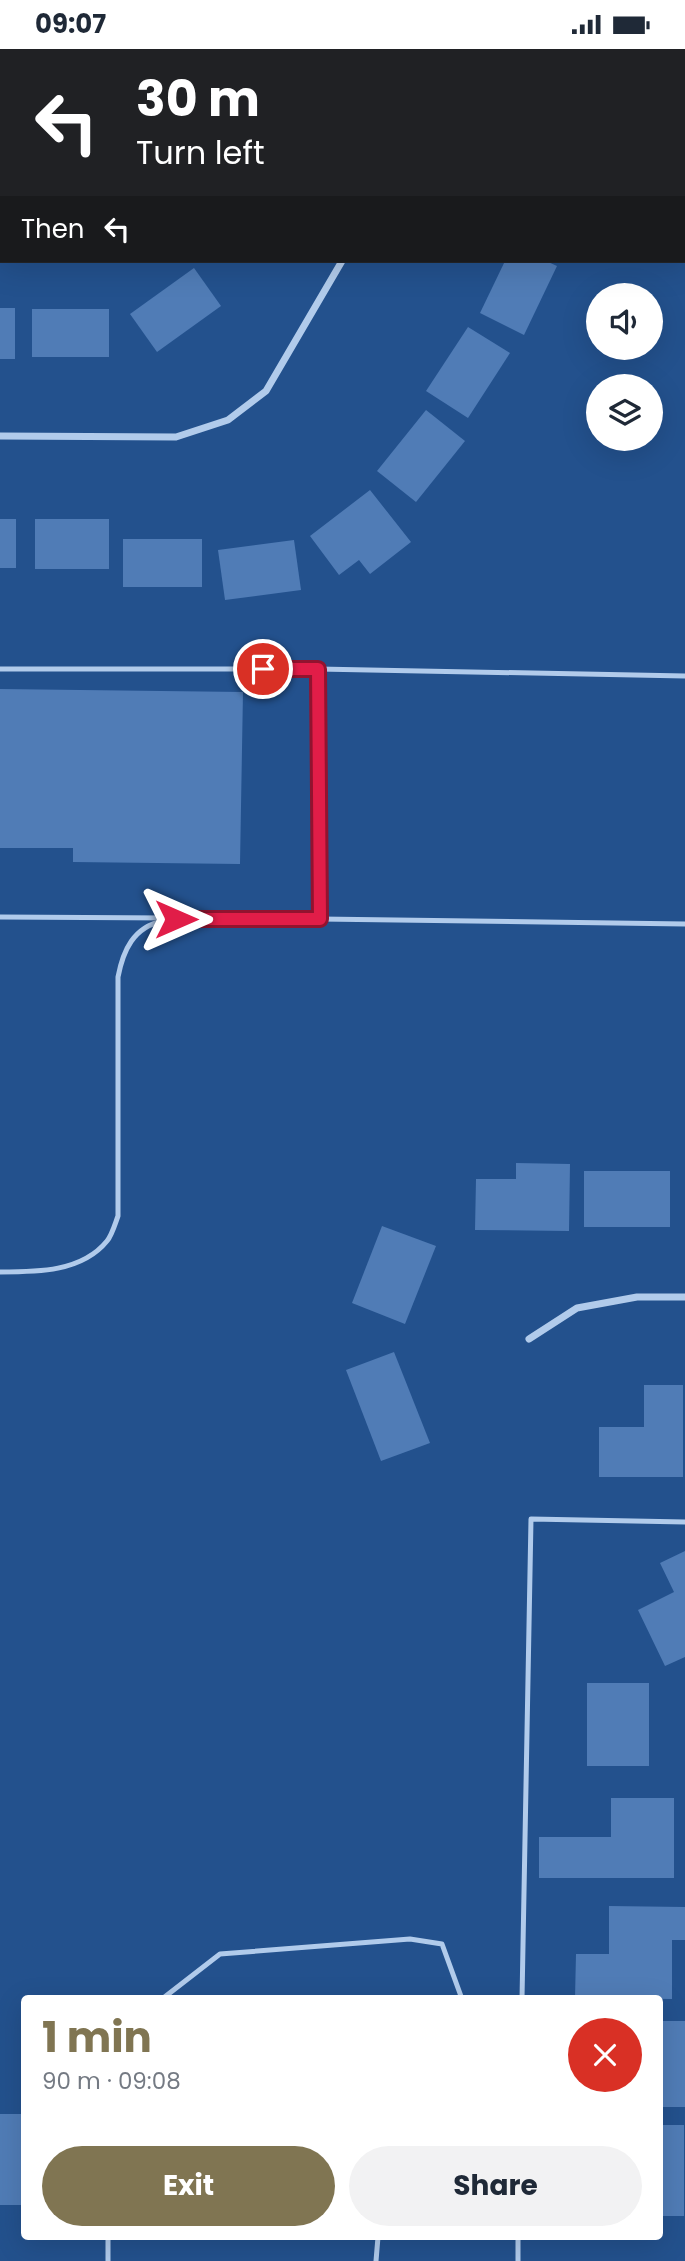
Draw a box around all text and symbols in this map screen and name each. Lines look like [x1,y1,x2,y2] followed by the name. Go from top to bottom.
[35,6,106,42] text: 09:07
[136,65,260,133] text: 30 m
[21,77,112,168] icon: left
[136,130,265,175] text: Turn left
[98,210,136,248] icon: left
[21,211,84,247] text: Then
[586,283,663,451] map controls
[586,283,663,360] button: sound
[586,374,663,451] button: layers
[233,639,293,699] pin
[244,650,282,688] icon: arrive
[139,882,213,956] position arrow
[42,2008,152,2067] text: 1 min
[568,2018,642,2092] button: close
[42,2065,181,2097] text: 90 m · 09:08
[42,2146,335,2226] button: Exit
[349,2146,642,2226] button: Share

